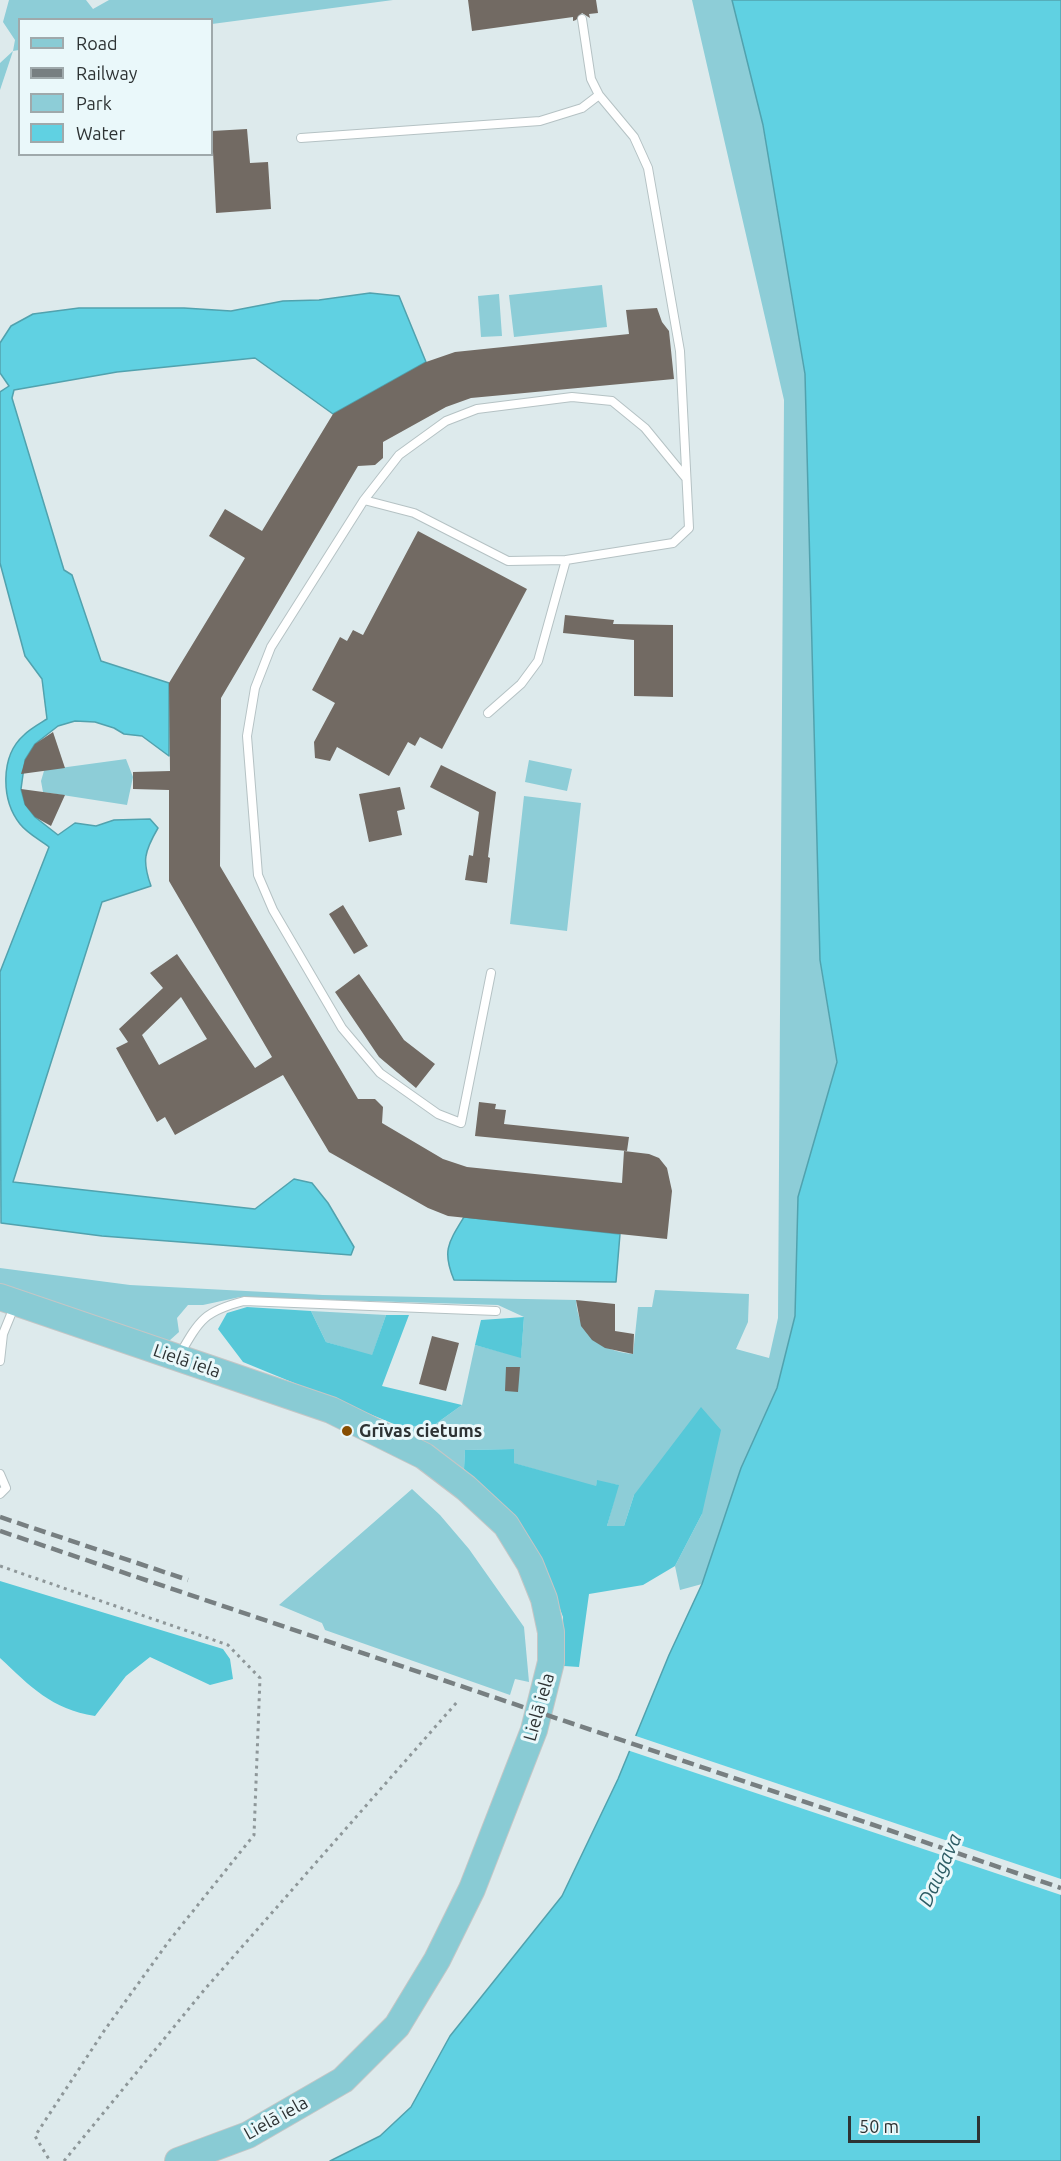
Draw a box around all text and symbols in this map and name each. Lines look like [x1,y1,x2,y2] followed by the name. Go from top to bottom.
[18,18,213,156] legend
[76,33,118,53] text: Road
[76,63,137,83] text: Railway
[76,93,112,113] text: Park
[76,123,125,143] text: Water
[150,1339,224,1383] street label: Lielā iela
[359,1420,482,1442] place label: Grīvas cietums
[340,1424,354,1438] marker: Grīvas cietums
[519,1670,559,1744] street label: Lielā iela
[913,1830,967,1910] water label: Daugava
[240,2092,312,2144] street label: Lielā iela
[851,2104,983,2142] scale bar
[859,2116,899,2136] text: 50 m

